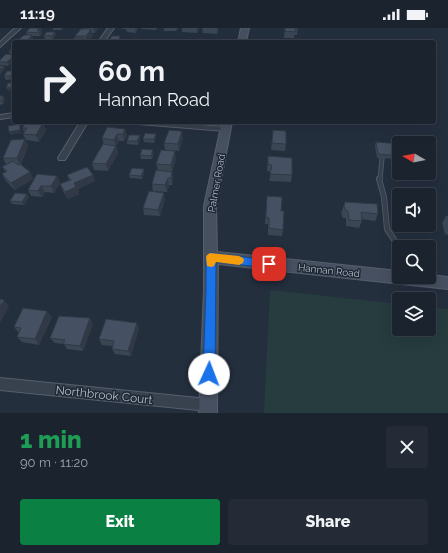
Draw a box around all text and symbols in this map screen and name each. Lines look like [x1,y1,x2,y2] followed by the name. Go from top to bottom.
[20,5,55,23] text: 11:19
[98,55,165,88] text: 60 m
[32,56,84,108] icon: right
[98,89,210,110] text: Hannan Road
[392,136,436,180] north arrow
[392,136,436,336] map controls
[206,153,227,213] street label: Palmer Road
[392,188,436,232] button: sound
[392,240,436,284] button: search
[252,247,286,281] pin
[258,253,280,275] icon: arrive
[297,262,360,279] street label: Hannan Road
[392,292,436,336] button: layers
[188,353,230,395] position arrow
[55,383,153,407] street label: Northbrook Court
[20,425,82,454] text: 1 min
[386,426,428,468] button: close
[20,455,88,470] text: 90 m · 11:20
[20,499,220,545] button: Exit
[228,499,428,545] button: Share

